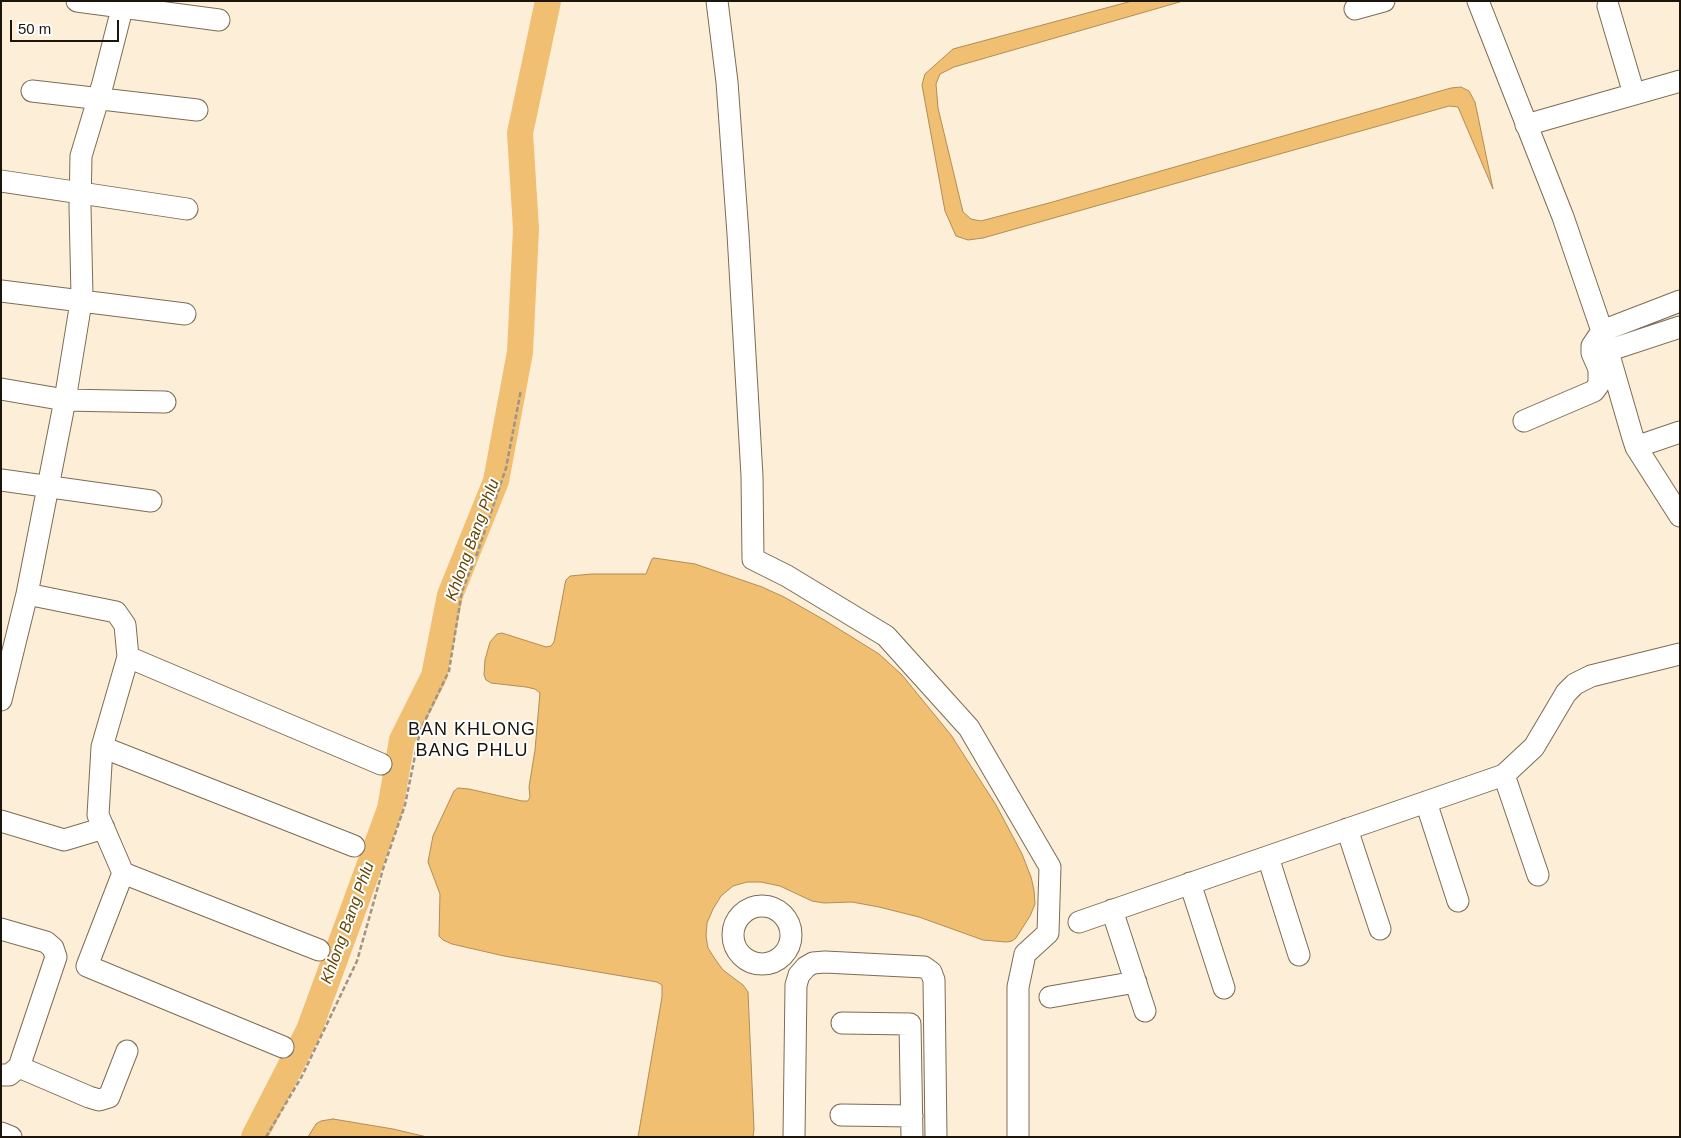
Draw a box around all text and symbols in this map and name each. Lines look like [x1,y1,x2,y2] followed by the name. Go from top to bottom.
[12,10,121,42] scale bar
[18,20,51,37] text: 50 m
[442,477,504,603] water label: Khlong Bang Phlu
[407,719,537,762] district label: BAN KHLONG BANG PHLU
[317,860,379,986] water label: Khlong Bang Phlu

